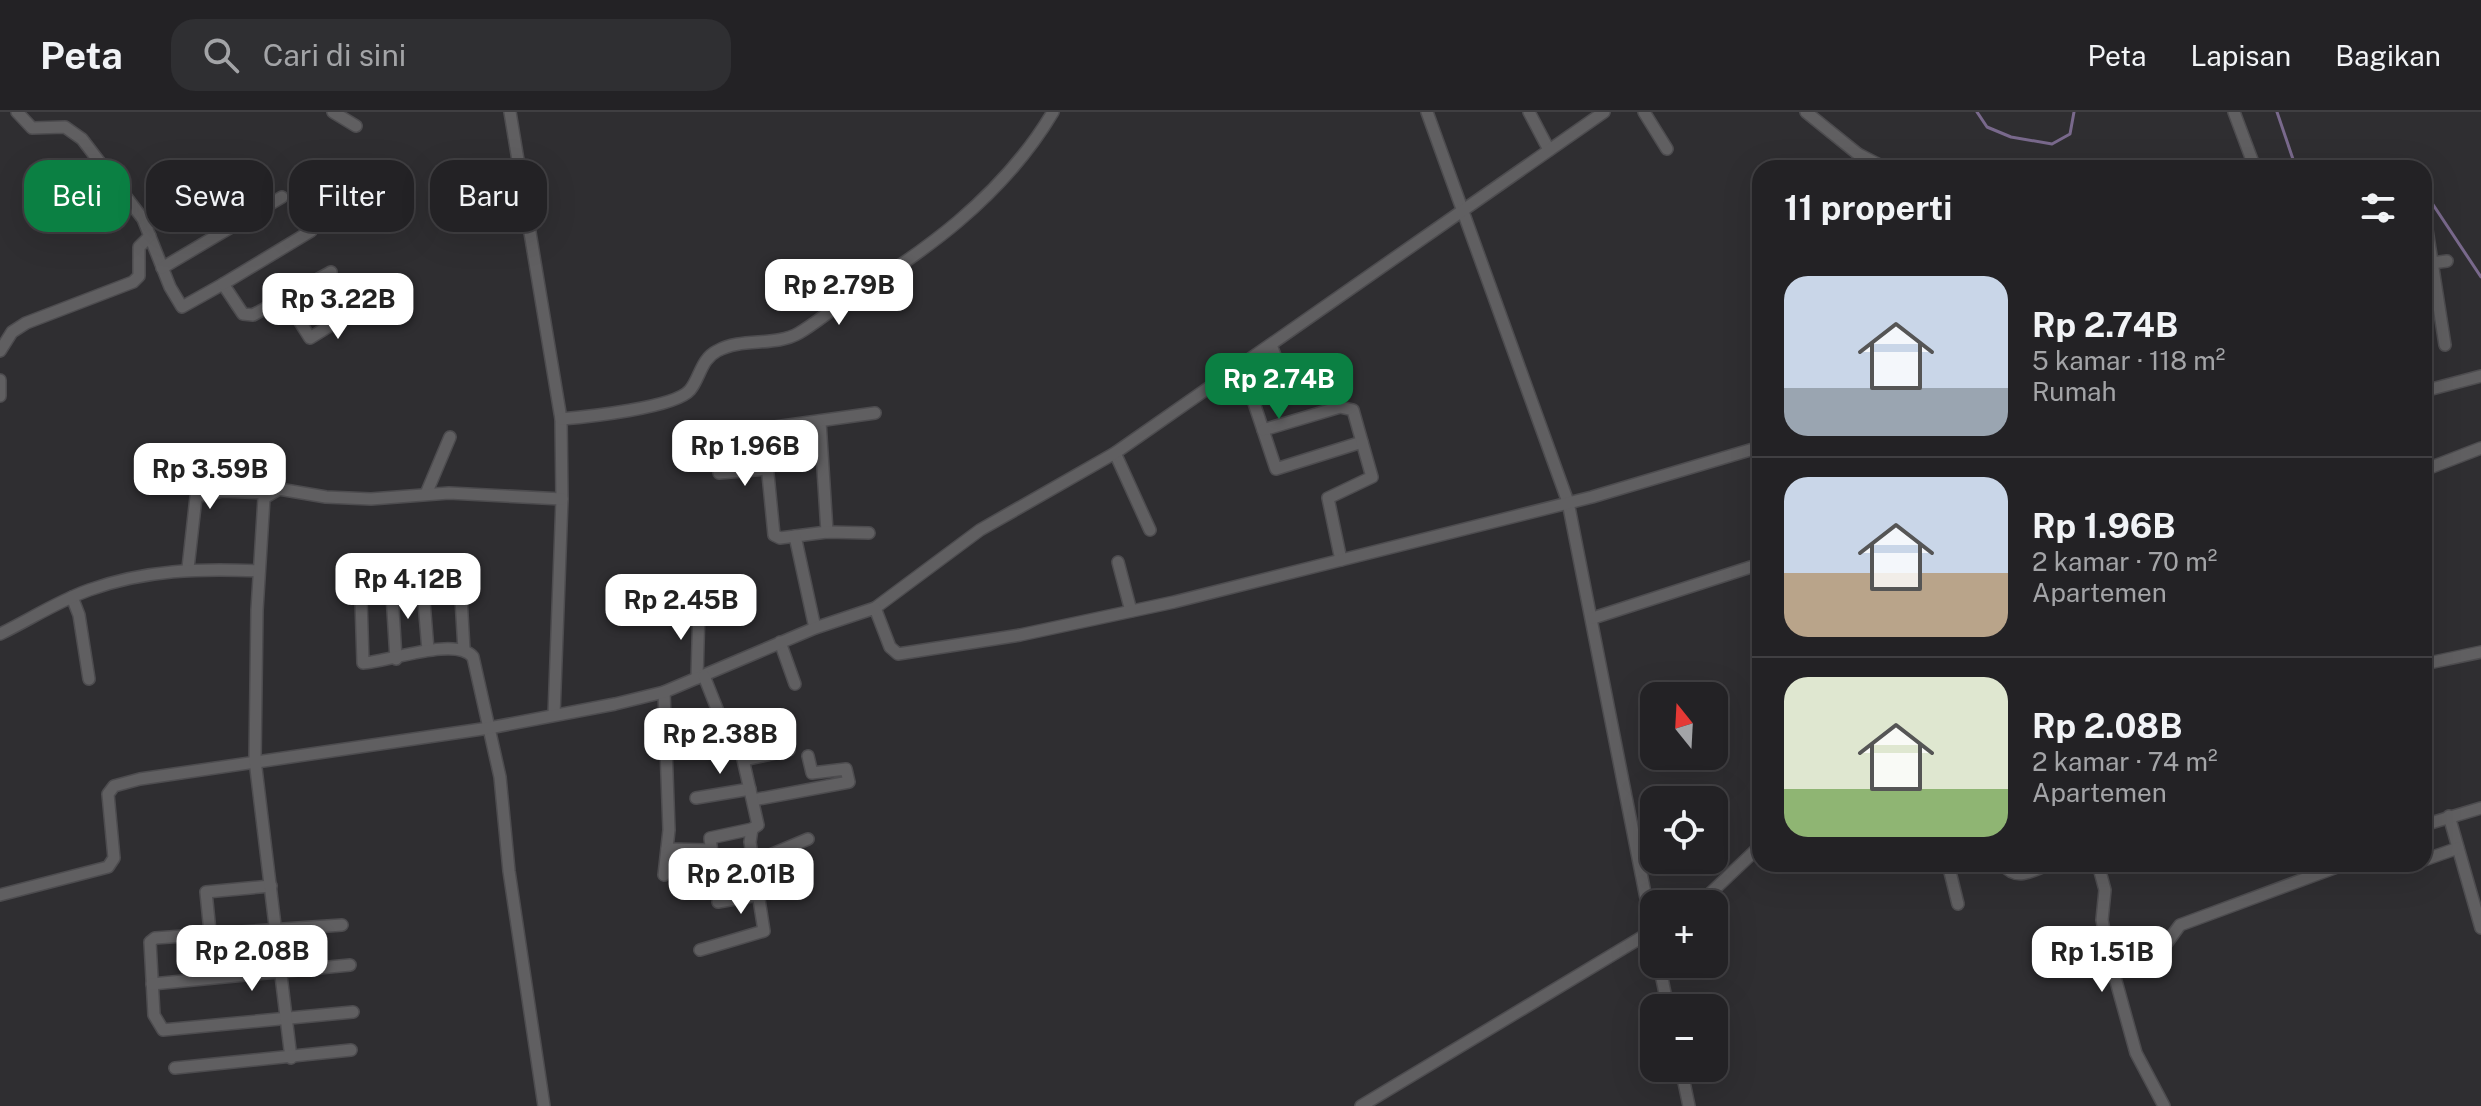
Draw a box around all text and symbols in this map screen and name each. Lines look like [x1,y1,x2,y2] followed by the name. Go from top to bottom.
[171,19,731,91] search box
[40,33,123,78] text: Peta
[199,33,243,77] icon: search
[263,37,406,73] text: Cari di sini
[2087,39,2147,72] text: Peta
[2191,39,2291,72] text: Lapisan
[2335,39,2441,72] text: Bagikan
[24,160,130,232] chip: Beli
[146,160,273,232] chip: Sewa
[289,160,414,232] chip: Filter
[430,160,547,232] chip: Baru
[2356,186,2400,230] icon: filters
[1784,188,1952,228] text: 11 properti
[756,259,922,327] pin: Rp 2.79B
[783,269,895,300] text: Rp 2.79B
[255,273,421,341] pin: Rp 3.22B
[280,283,396,314] text: Rp 3.22B
[2032,305,2178,345] text: Rp 2.74B
[1848,308,1944,404] icon: home
[2032,345,2225,376] text: 5 kamar · 118 m²
[1196,353,1362,421] pin: Rp 2.74B
[1223,363,1335,394] text: Rp 2.74B
[2032,376,2116,407] text: Rumah
[662,420,828,488] pin: Rp 1.96B
[690,430,800,461] text: Rp 1.96B
[127,443,293,511] pin: Rp 3.59B
[152,453,268,484] text: Rp 3.59B
[2032,506,2176,546] text: Rp 1.96B
[1848,509,1944,605] icon: home
[2032,546,2217,577] text: 2 kamar · 70 m²
[325,553,491,621] pin: Rp 4.12B
[353,563,463,594] text: Rp 4.12B
[598,574,764,642] pin: Rp 2.45B
[2032,577,2167,608] text: Apartemen
[623,584,739,615] text: Rp 2.45B
[1640,682,1728,770] north arrow
[1640,682,1728,1082] map controls
[2032,706,2182,746] text: Rp 2.08B
[637,708,803,776] pin: Rp 2.38B
[1848,709,1944,805] icon: home
[662,718,778,749] text: Rp 2.38B
[2032,746,2218,777] text: 2 kamar · 74 m²
[2032,777,2167,808] text: Apartemen
[1640,786,1728,874] button: locate
[658,848,824,916] pin: Rp 2.01B
[687,858,795,889] text: Rp 2.01B
[1640,890,1728,978] button: +
[169,925,335,993] pin: Rp 2.08B
[2019,926,2185,994] pin: Rp 1.51B
[194,935,310,966] text: Rp 2.08B
[2050,936,2154,967] text: Rp 1.51B
[1640,994,1728,1082] button: −

